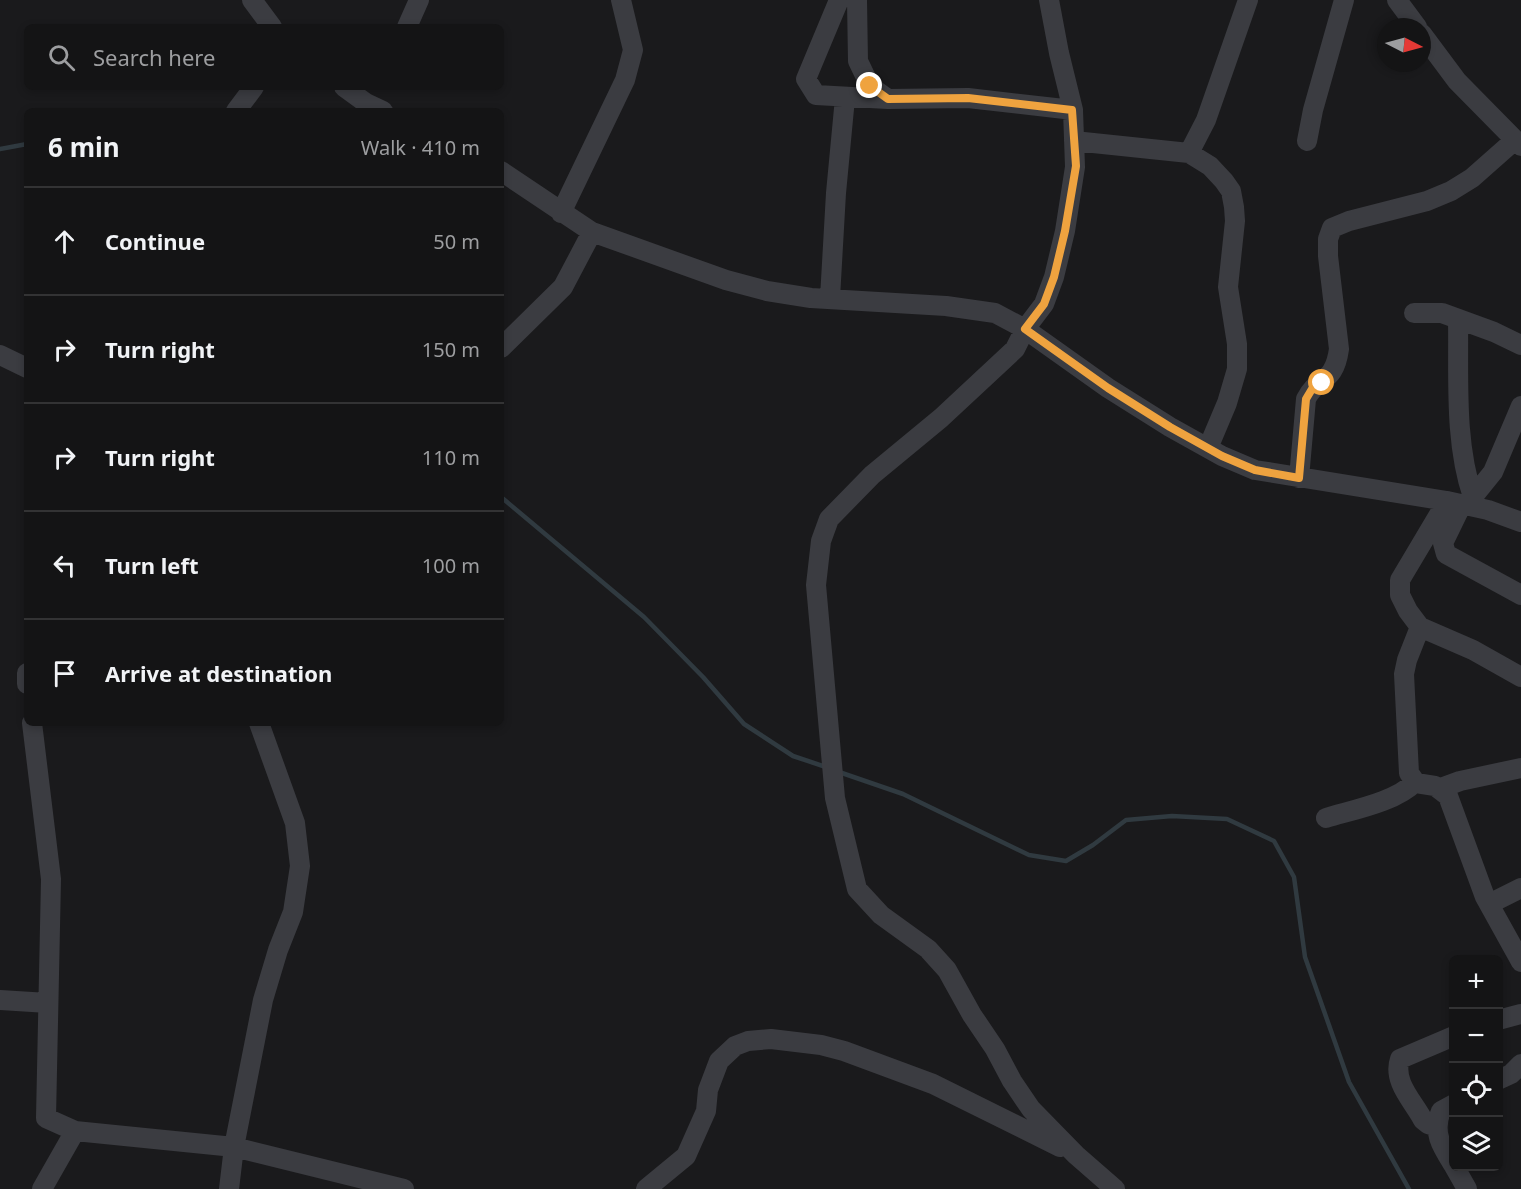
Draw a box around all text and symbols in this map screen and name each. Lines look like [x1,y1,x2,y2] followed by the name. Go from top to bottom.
[1377,18,1431,72] north arrow
[24,24,504,90] search box
[45,41,78,74] icon: search
[93,42,215,72] text: Search here
[856,72,882,98] route end
[48,129,120,165] text: 6 min
[361,134,480,161] text: Walk · 410 m
[48,225,81,258] icon: ahead
[105,226,205,256] text: Continue
[433,228,480,255] text: 50 m
[48,333,81,366] icon: right
[105,334,215,364] text: Turn right
[422,336,480,363] text: 150 m
[1308,369,1334,395] route start
[48,441,81,474] icon: right
[105,442,215,472] text: Turn right
[422,444,480,471] text: 110 m
[48,549,81,582] icon: left
[105,550,199,580] text: Turn left
[422,552,480,579] text: 100 m
[48,657,81,690] icon: arrive
[105,658,332,688] text: Arrive at destination
[1449,955,1503,1171] map controls
[1449,955,1503,1009] button: +
[1449,1009,1503,1063] button: −
[1449,1063,1503,1117] button: locate
[1449,1117,1503,1171] button: layers

